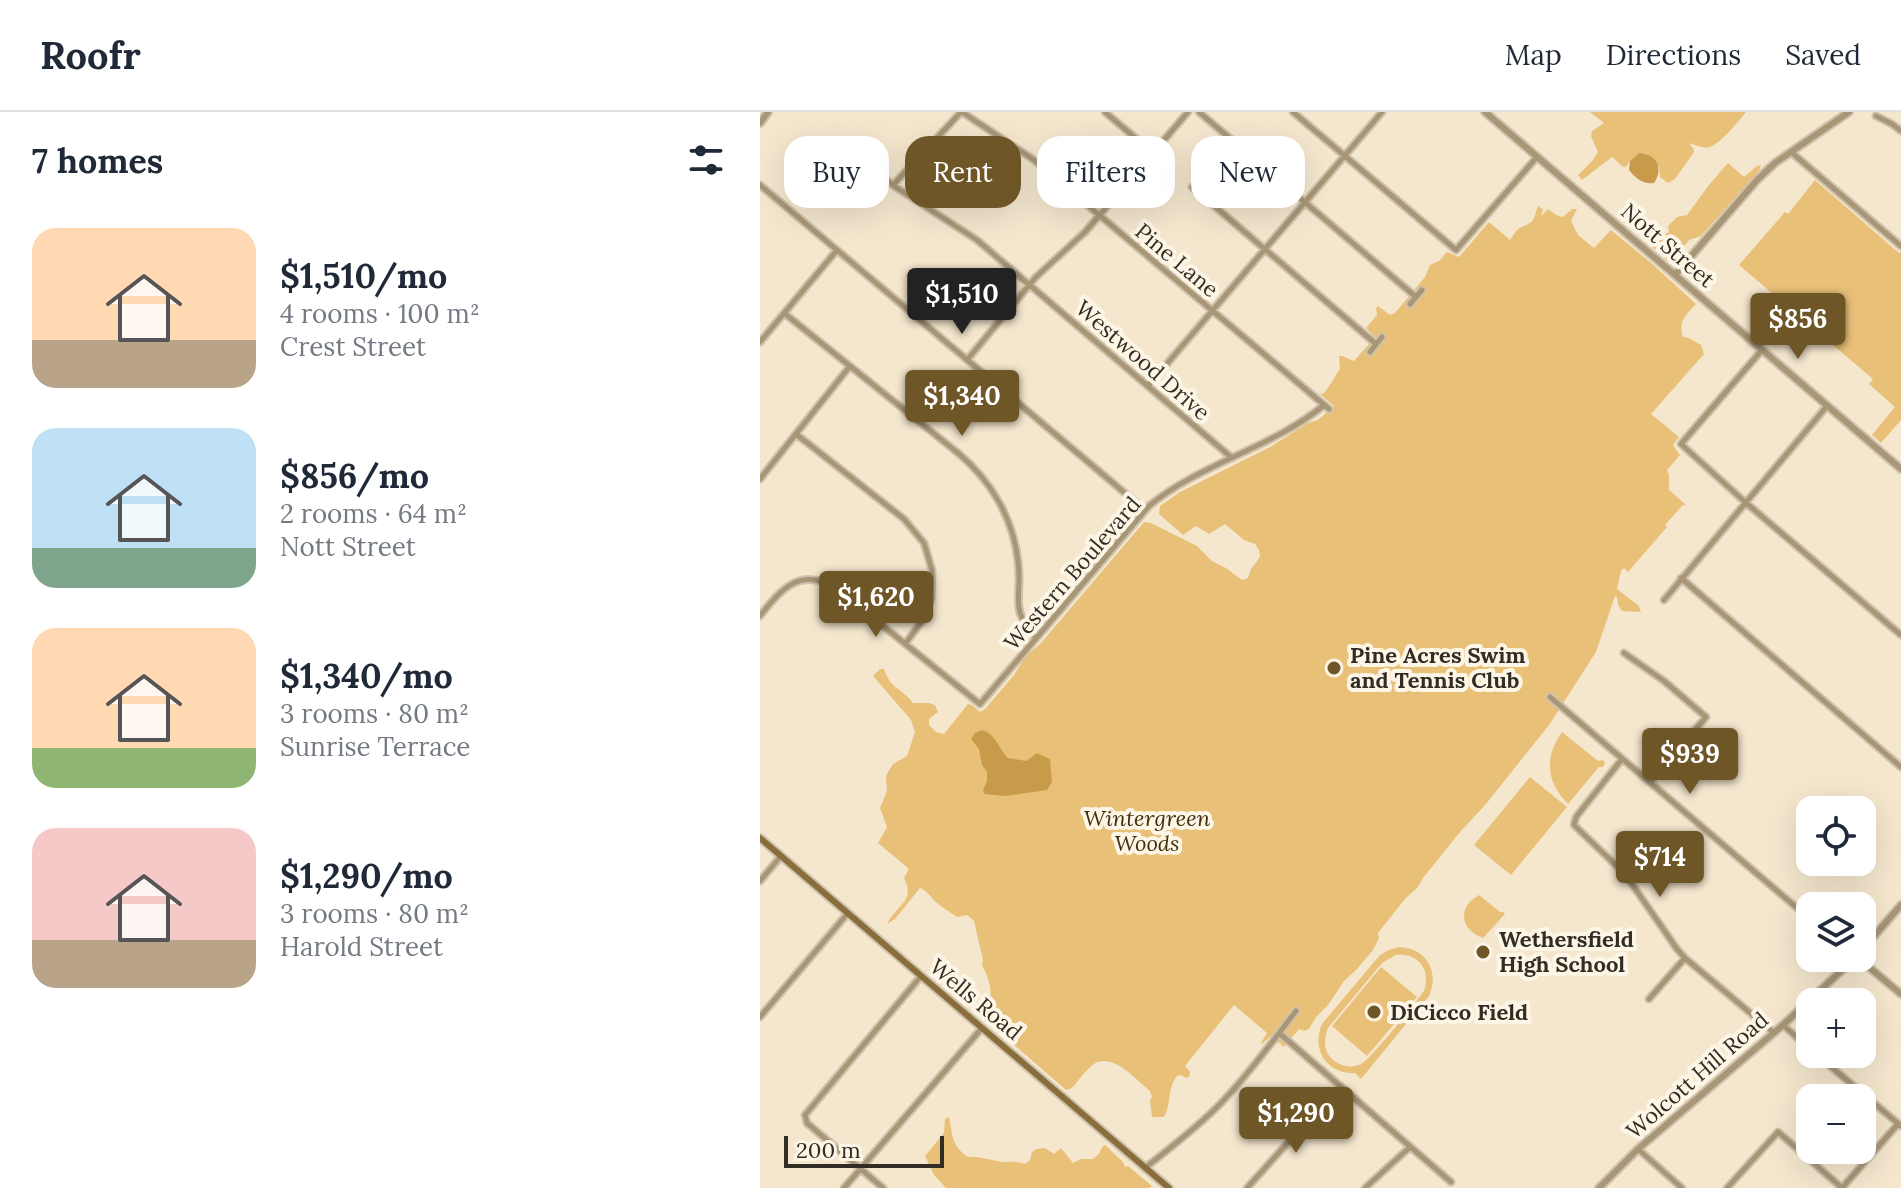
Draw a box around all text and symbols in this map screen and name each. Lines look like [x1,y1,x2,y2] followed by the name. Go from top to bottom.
[40,31,141,79] text: Roofr
[1505,37,1562,73] text: Map
[1606,37,1741,73] text: Directions
[1785,37,1861,73] text: Saved
[784,136,889,208] chip: Buy
[905,136,1021,208] chip: Rent
[1037,136,1175,208] chip: Filters
[1191,136,1305,208] chip: New
[684,138,728,182] icon: filters
[32,139,163,182] text: 7 homes
[1615,197,1721,294] street label: Nott Street
[1130,217,1225,303] street label: Pine Lane
[280,254,447,297] text: $1,510/mo
[96,260,192,356] icon: home
[897,268,1027,336] pin: $1,510
[925,277,999,310] text: $1,510
[1751,293,1845,361] pin: $856
[1070,294,1216,426] street label: Westwood Drive
[280,297,480,330] text: 4 rooms · 100 m²
[1768,302,1828,335] text: $856
[280,330,426,363] text: Crest Street
[897,370,1027,438] pin: $1,340
[923,379,1001,412] text: $1,340
[280,454,429,497] text: $856/mo
[96,460,192,556] icon: home
[998,490,1146,656] street label: Western Boulevard
[280,497,467,530] text: 2 rooms · 64 m²
[280,530,416,563] text: Nott Street
[811,571,941,639] pin: $1,620
[837,580,915,613] text: $1,620
[1350,641,1526,694] place label: Pine Acres Swim and Tennis Club
[280,654,453,697] text: $1,340/mo
[1325,659,1343,677] marker: Pine Acres Swim and Tennis Club
[96,660,192,756] icon: home
[280,697,469,730] text: 3 rooms · 80 m²
[1643,728,1737,796] pin: $939
[280,730,470,763] text: Sunrise Terrace
[1660,737,1720,770] text: $939
[1796,796,1876,1164] map controls
[1796,796,1876,876] button: locate
[1084,804,1211,857] park label: Wintergreen Woods
[1613,831,1707,899] pin: $714
[1634,840,1686,873] text: $714
[280,854,453,897] text: $1,290/mo
[96,860,192,956] icon: home
[1796,892,1876,972] button: layers
[280,897,469,930] text: 3 rooms · 80 m²
[1499,925,1634,978] place label: Wethersfield High School
[280,930,443,963] text: Harold Street
[1474,943,1492,961] marker: Wethersfield High School
[924,952,1028,1046] street label: Wells Road
[1796,988,1876,1068] button: +
[1390,998,1528,1026] place label: DiCicco Field
[1365,1003,1383,1021] marker: DiCicco Field
[1620,1006,1774,1144] street label: Wolcott Hill Road
[1796,1084,1876,1164] button: −
[1231,1087,1361,1155] pin: $1,290
[1257,1096,1335,1129] text: $1,290
[784,1132,944,1168] scale bar
[796,1136,861,1164] text: 200 m

